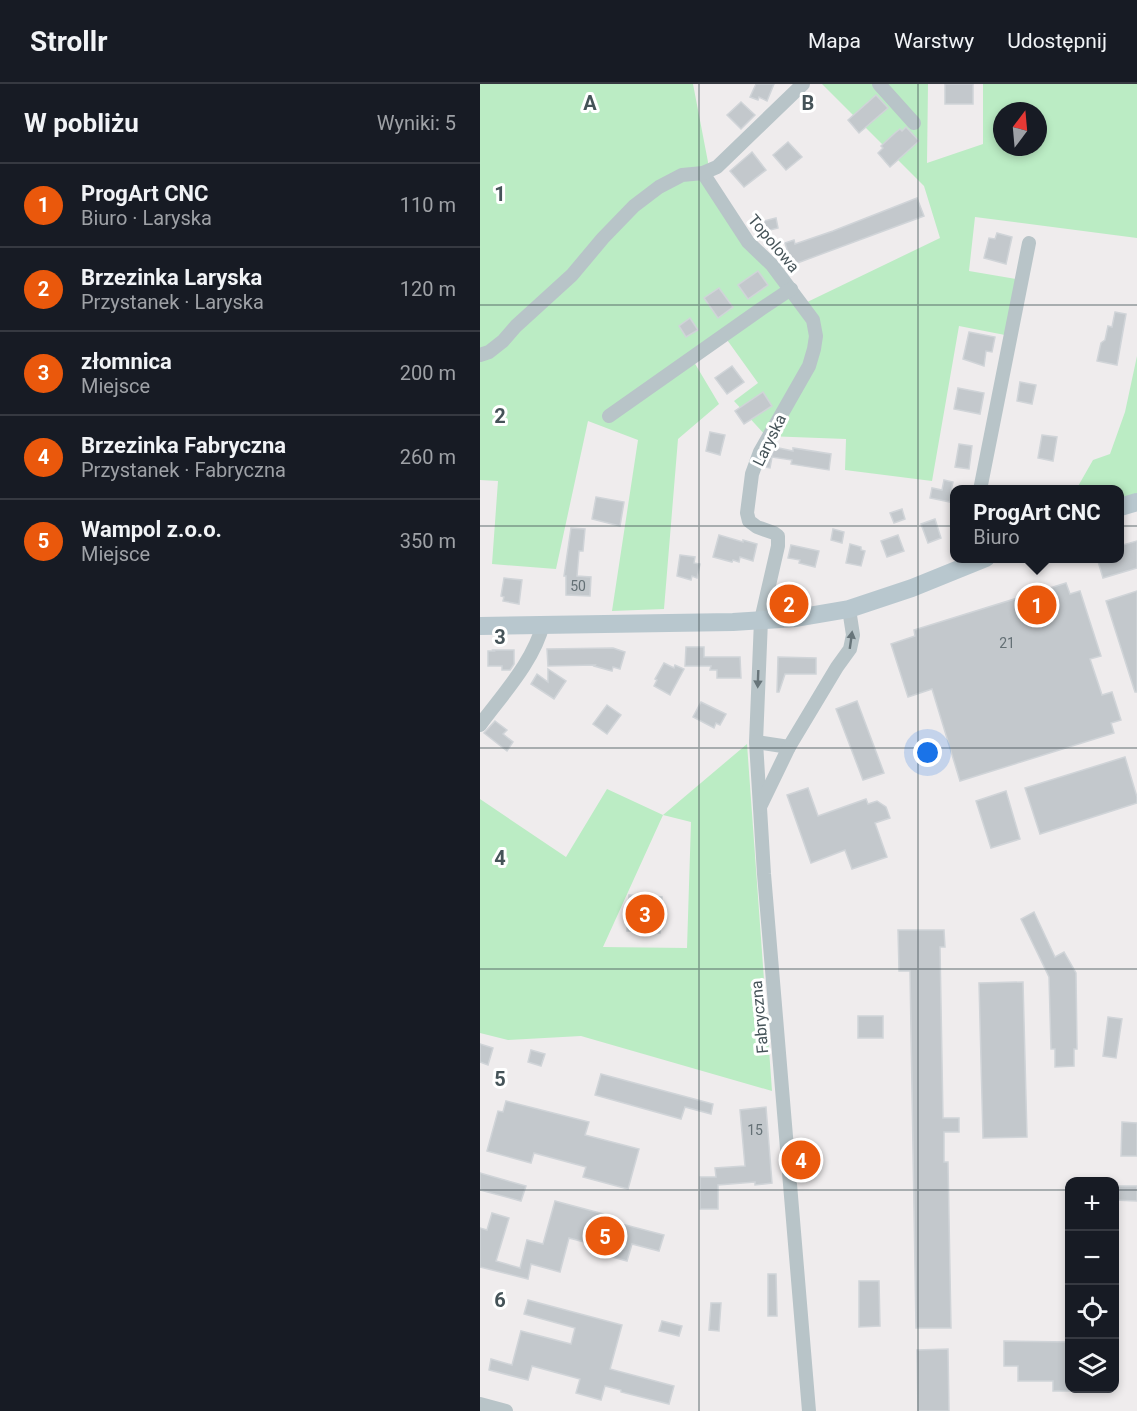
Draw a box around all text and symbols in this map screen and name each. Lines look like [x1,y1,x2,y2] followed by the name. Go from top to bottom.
[30,25,107,58] text: Strollr
[808,29,861,53] text: Mapa
[894,29,974,53] text: Warstwy
[1007,29,1107,53] text: Udostępnij
[583,91,597,115] text: A
[802,91,814,115] text: B
[993,102,1047,156] north arrow
[24,108,139,138] text: W pobliżu
[377,111,456,135] text: Wyniki: 5
[81,181,209,206] text: ProgArt CNC
[494,182,506,206] text: 1
[38,193,49,217] text: 1
[400,193,456,217] text: 110 m
[81,206,212,230] text: Biuro · Laryska
[744,210,803,276] street label: Topolowa
[81,265,262,290] text: Brzezinka Laryska
[38,277,49,301] text: 2
[400,277,456,301] text: 120 m
[81,290,264,314] text: Przystanek · Laryska
[81,349,172,374] text: złomnica
[38,361,49,385] text: 3
[400,361,456,385] text: 200 m
[81,374,150,398] text: Miejsce
[494,404,506,428] text: 2
[749,411,790,469] street label: Laryska
[81,433,286,458] text: Brzezinka Fabryczna
[38,445,49,469] text: 4
[400,445,456,469] text: 260 m
[81,458,286,482] text: Przystanek · Fabryczna
[950,485,1124,563] popup
[973,500,1101,525] text: ProgArt CNC
[81,517,222,542] text: Wampol z.o.o.
[973,525,1020,549] text: Biuro
[38,529,49,553] text: 5
[400,529,456,553] text: 350 m
[81,542,150,566] text: Miejsce
[570,578,586,594] house number: 50
[770,582,808,626] pin: 2
[1018,582,1056,628] pin: 1
[494,625,506,649] text: 3
[846,630,855,649] one-way arrow
[999,635,1015,651] house number: 21
[753,669,763,688] one-way arrow
[913,738,942,767] your location
[494,846,506,870] text: 4
[626,892,664,936] pin: 3
[747,980,772,1054] street label: Fabryczna
[494,1067,506,1091] text: 5
[747,1122,763,1138] house number: 15
[782,1138,820,1182] pin: 4
[1065,1177,1119,1393] map controls
[1065,1177,1119,1231] button: +
[586,1214,624,1258] pin: 5
[1065,1231,1119,1285] button: −
[1065,1285,1119,1339] button: locate
[494,1288,506,1312] text: 6
[1065,1339,1119,1393] button: layers

